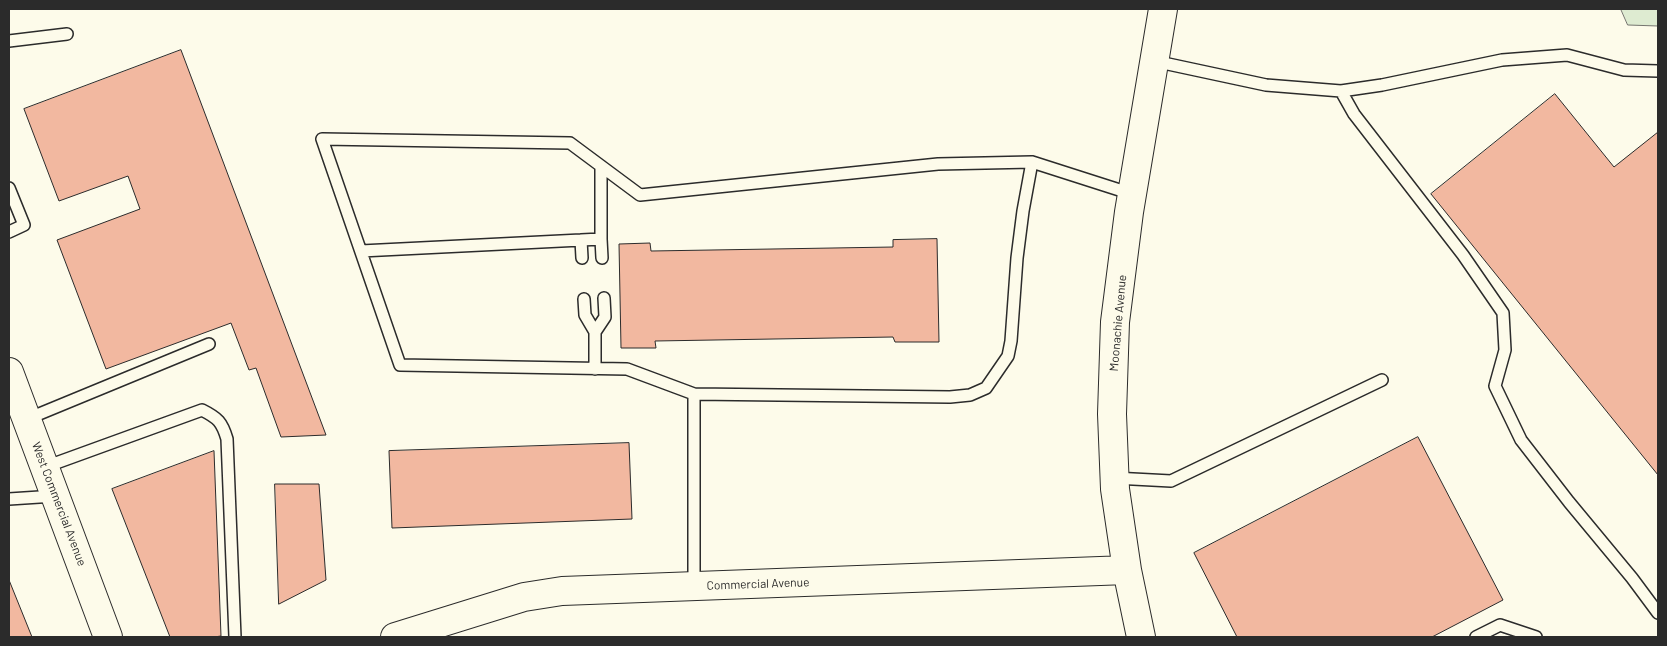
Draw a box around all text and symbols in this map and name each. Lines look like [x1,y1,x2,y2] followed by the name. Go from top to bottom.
[1107,274,1129,372] street label: Moonachie Avenue
[29,440,89,568] street label: West Commercial Avenue
[706,575,810,593] street label: Commercial Avenue

